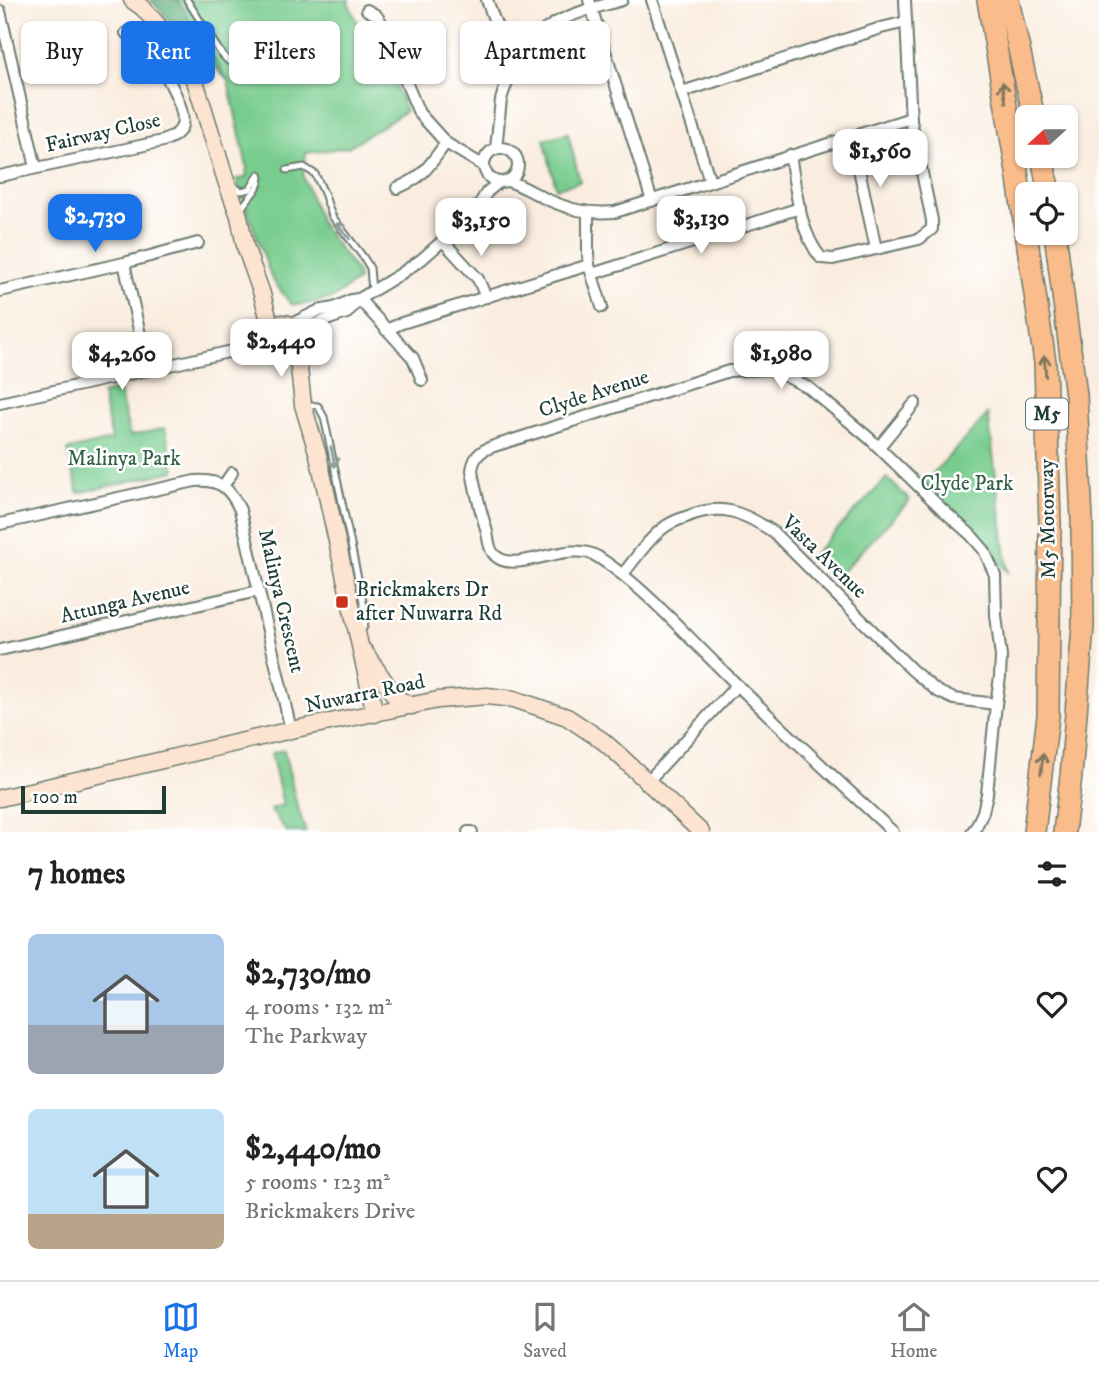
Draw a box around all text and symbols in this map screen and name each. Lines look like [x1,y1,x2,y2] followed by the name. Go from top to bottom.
[21,21,107,84] chip: Buy
[121,21,215,84] chip: Rent
[229,21,340,84] chip: Filters
[354,21,446,84] chip: New
[460,21,610,84] chip: Apartment
[997,81,1010,104] one-way arrow
[1015,105,1078,168] north arrow
[1015,105,1078,245] map controls
[43,107,163,159] street label: Fairway Close
[823,130,937,189] pin: $1,560
[849,137,911,166] text: $1,560
[1015,182,1078,245] button: locate
[38,194,152,254] pin: $2,730
[644,196,758,256] pin: $3,130
[424,198,538,258] pin: $3,150
[64,202,126,231] text: $2,730
[673,204,729,233] text: $3,130
[451,206,511,235] text: $3,150
[335,223,351,241] one-way arrow
[224,320,338,379] pin: $2,440
[246,327,316,356] text: $2,440
[65,332,179,392] pin: $4,260
[724,332,838,391] pin: $1,980
[750,339,812,368] text: $1,980
[88,340,156,369] text: $4,260
[1038,355,1051,378] one-way arrow
[536,364,653,424] street label: Clyde Avenue
[1026,398,1068,430] road number: M5
[326,445,340,468] one-way arrow
[67,446,181,472] park label: Malinya Park
[1034,458,1062,579] street label: M5 Motorway
[921,471,1014,497] park label: Clyde Park
[775,509,872,604] street label: Vasta Avenue
[252,527,310,676] street label: Malinya Crescent
[58,574,193,630] street label: Attunga Avenue
[356,577,503,627] place label: Brickmakers Dr after Nuwarra Rd
[334,594,350,610] marker: Brickmakers Dr after Nuwarra Rd
[303,669,428,719] street label: Nuwarra Road
[1035,753,1048,776] one-way arrow
[21,783,166,815] scale bar
[32,786,78,809] text: 100 m
[1033,855,1071,893] icon: filters
[28,856,125,893] text: 7 homes
[245,956,371,993] text: $2,730/mo
[84,962,168,1046] icon: home
[1033,985,1071,1023] icon: heart
[245,993,392,1022] text: 4 rooms · 132 m²
[245,1022,367,1051] text: The Parkway
[245,1131,381,1168] text: $2,440/mo
[84,1137,168,1221] icon: home
[1033,1160,1071,1198] icon: heart
[245,1168,390,1197] text: 5 rooms · 123 m²
[245,1197,415,1226] text: Brickmakers Drive
[162,1298,200,1363] tab: Map
[523,1298,567,1363] tab: Saved
[890,1298,937,1363] tab: Home

